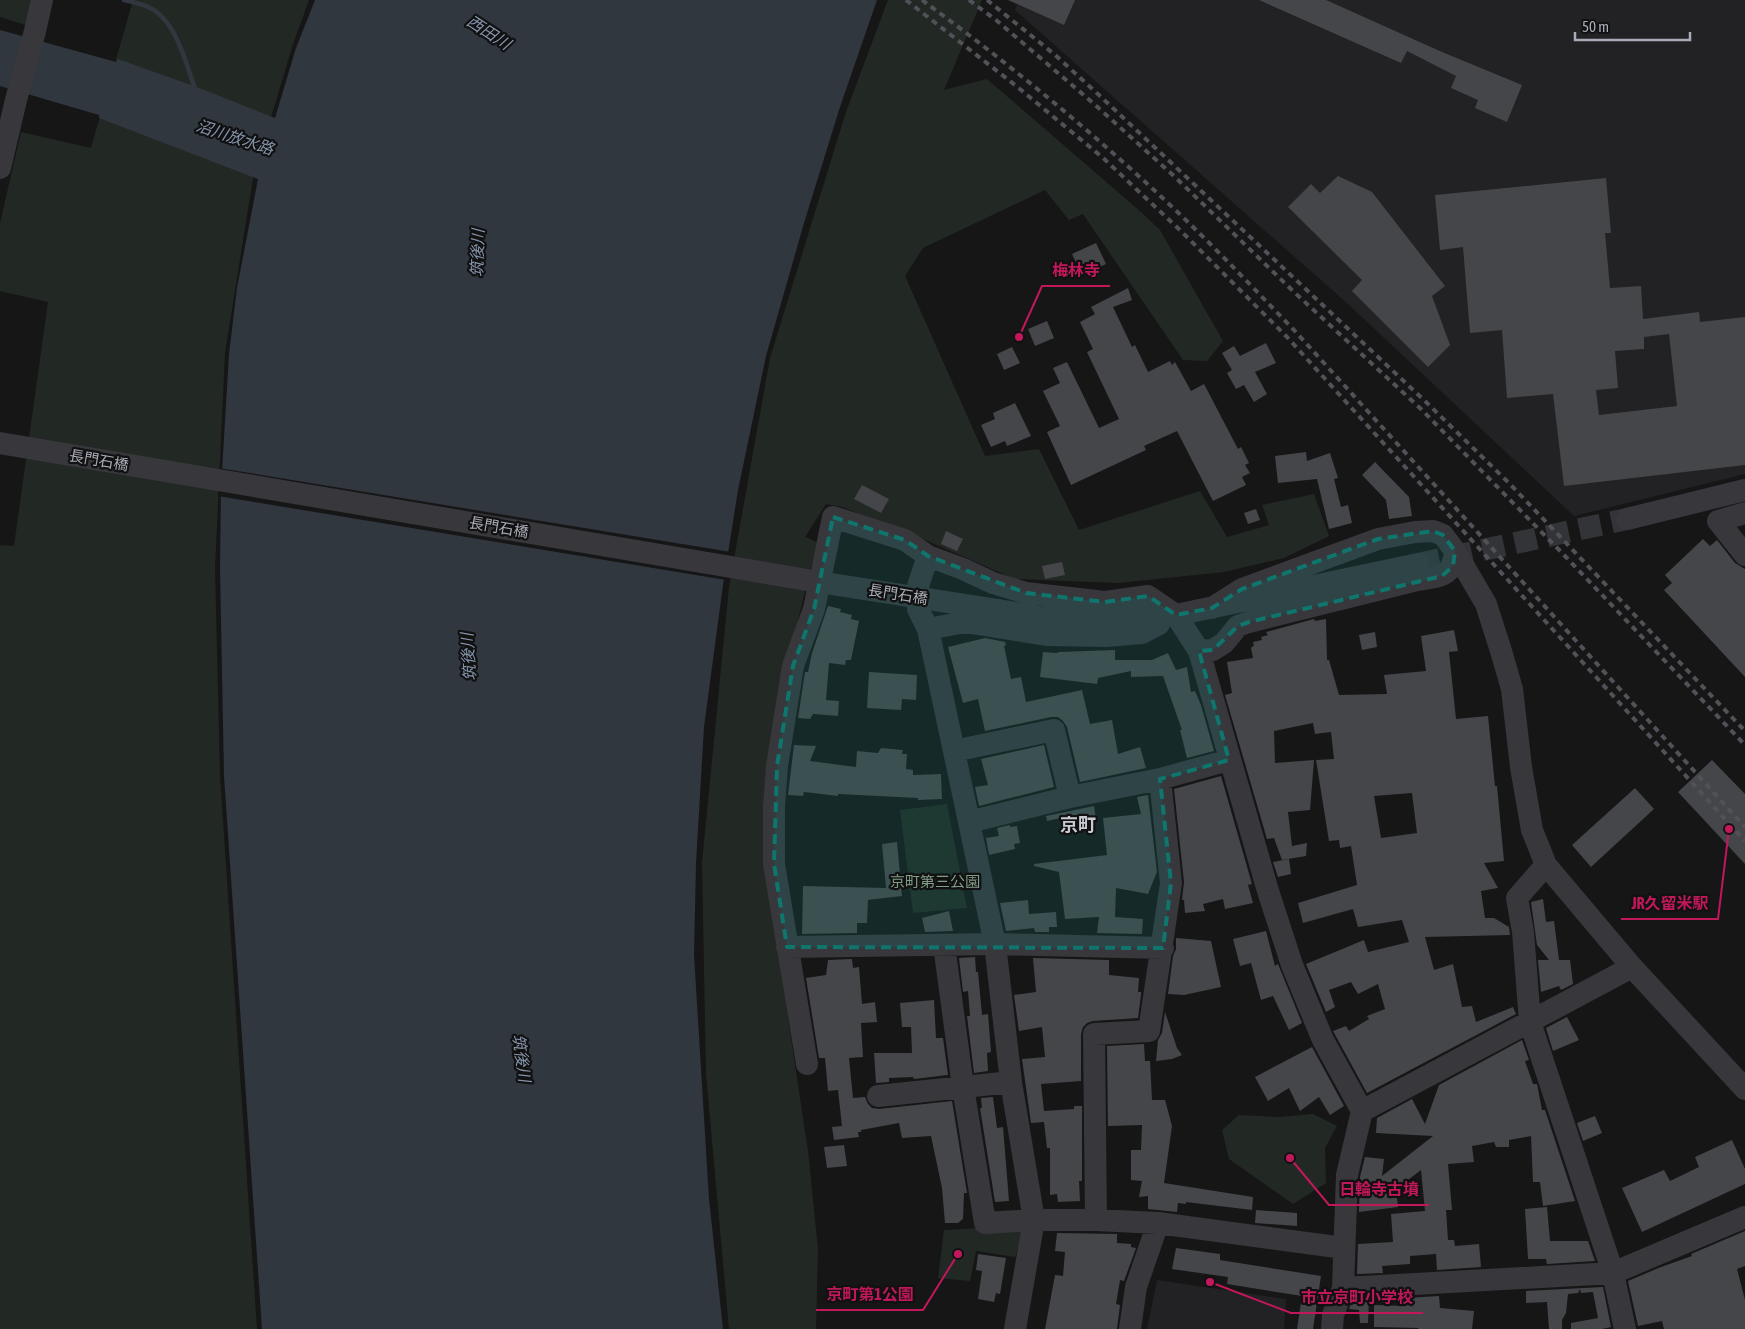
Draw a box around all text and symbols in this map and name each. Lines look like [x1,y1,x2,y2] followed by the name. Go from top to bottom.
[1575,10,1690,42] scale bar
[464,11,516,54] water label: 西田川
[1582,18,1609,35] text: 50 m
[194,116,278,159] water label: 沼川放水路
[467,227,487,277] water label: 筑後川
[1042,255,1110,286] callout: 梅林寺
[1052,261,1100,279] text: 梅林寺
[68,446,130,474] street label: 長門石橋
[468,513,530,541] street label: 長門石橋
[867,581,929,607] street label: 長門石橋
[457,630,479,682] water label: 筑後川
[1060,814,1096,835] district label: 京町
[890,873,980,890] park label: 京町第三公園
[1621,888,1718,919] callout: JR久留米駅
[1630,894,1709,912] text: JR久留米駅
[510,1033,535,1085] water label: 筑後川
[1329,1174,1429,1205] callout: 日輪寺古墳
[1339,1180,1419,1198] text: 日輪寺古墳
[816,1279,923,1310] callout: 京町第1公園
[1291,1282,1423,1313] callout: 市立京町小学校
[826,1285,914,1303] text: 京町第1公園
[1301,1288,1413,1306] text: 市立京町小学校

